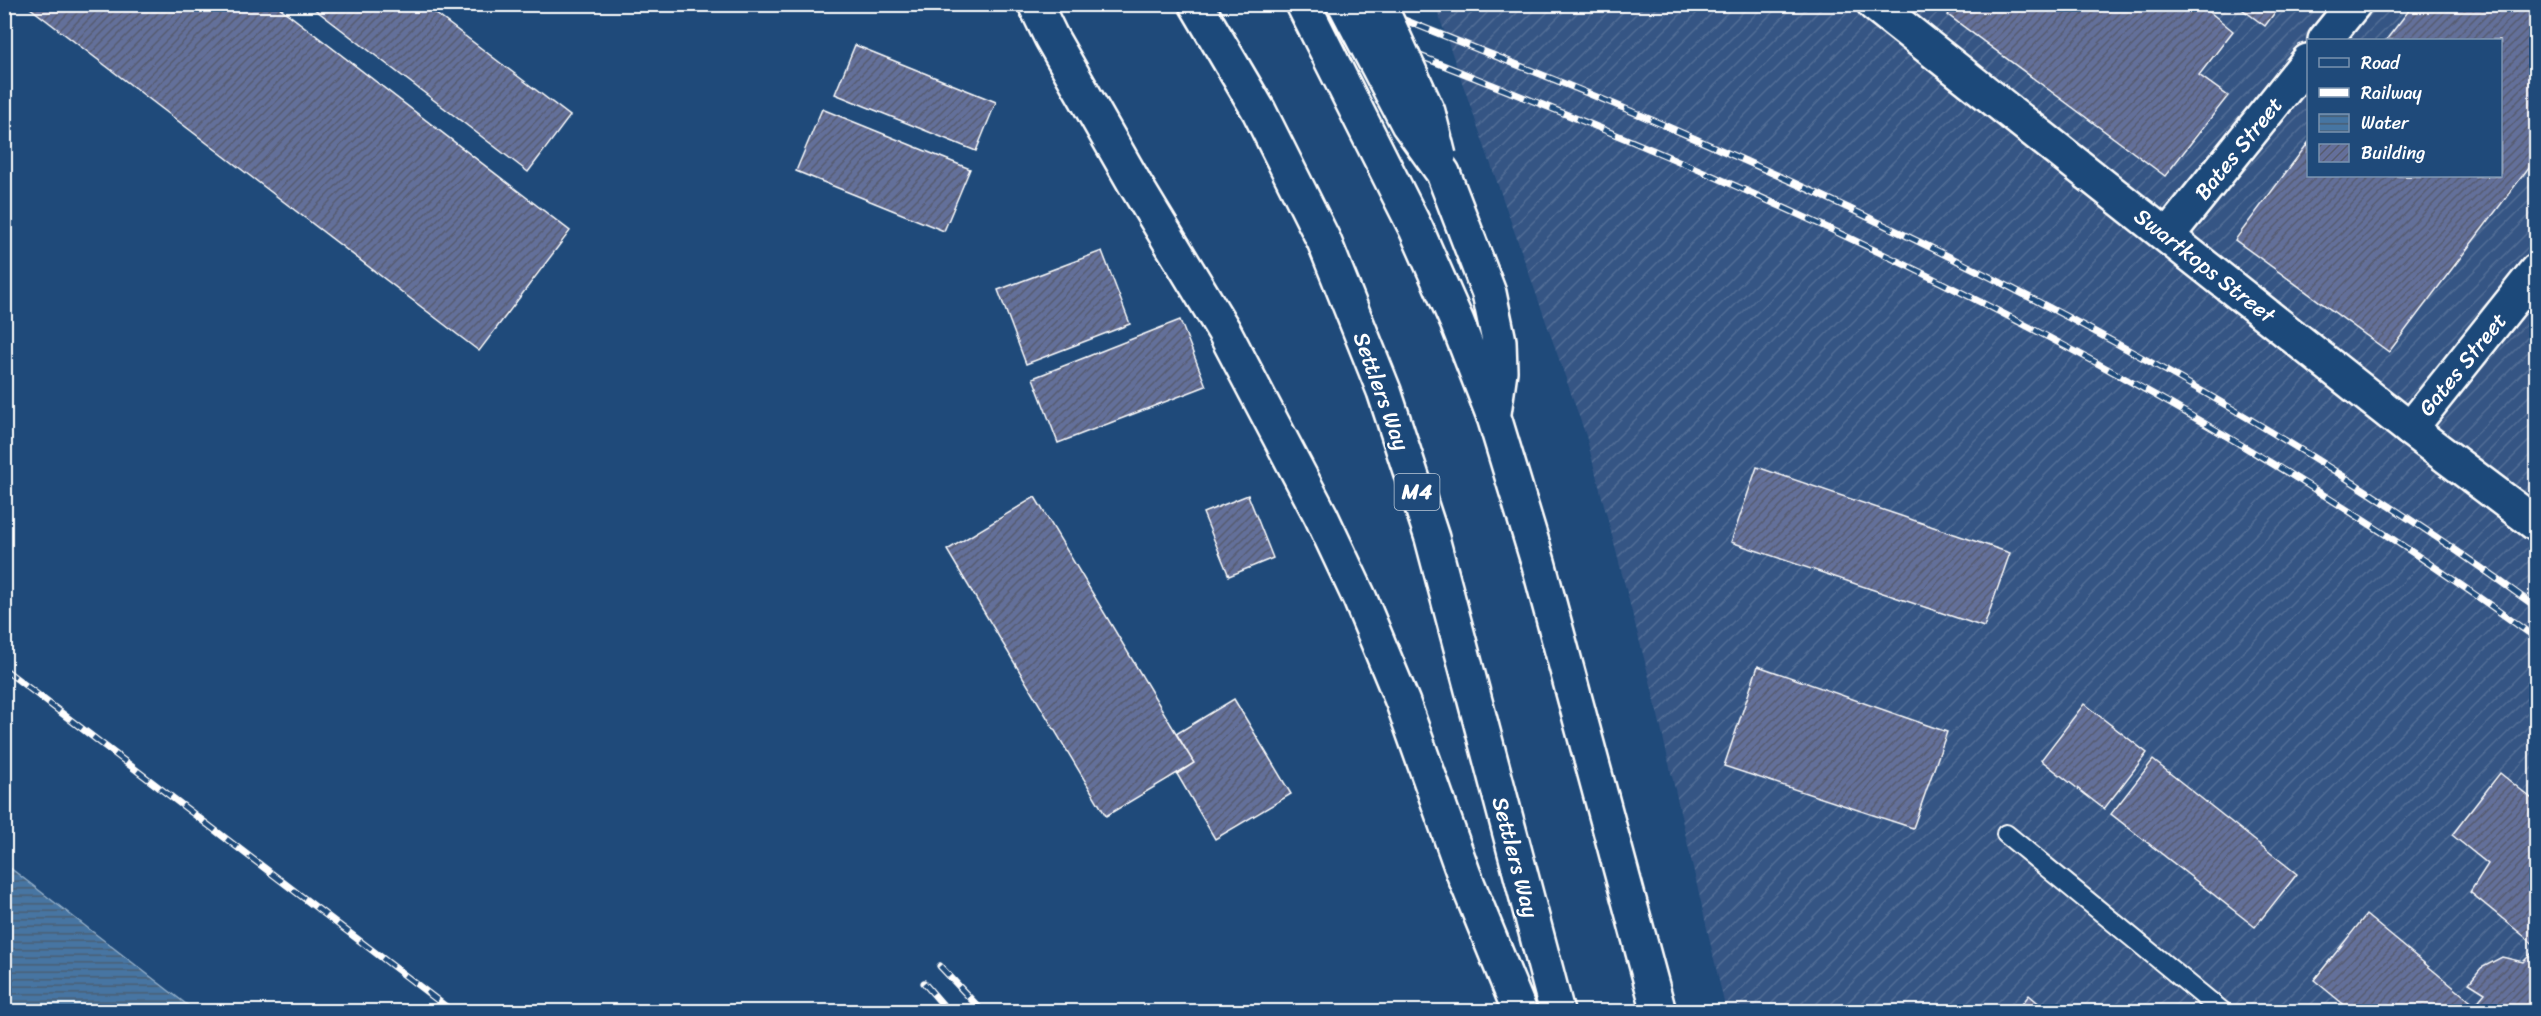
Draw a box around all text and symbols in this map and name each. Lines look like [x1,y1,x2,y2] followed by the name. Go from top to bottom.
[2307,39,2502,177] legend
[2361,47,2401,79] text: Road
[2361,77,2423,109] text: Railway
[2184,87,2293,209] street label: Bates Street
[2361,107,2410,139] text: Water
[2361,137,2425,169] text: Building
[2125,197,2285,334] street label: Swartkops Street
[2408,303,2517,425] street label: Gates Street
[1342,326,1421,457] street label: Settlers Way
[1394,474,1440,510] road number: M4
[1481,792,1551,923] street label: Settlers Way

